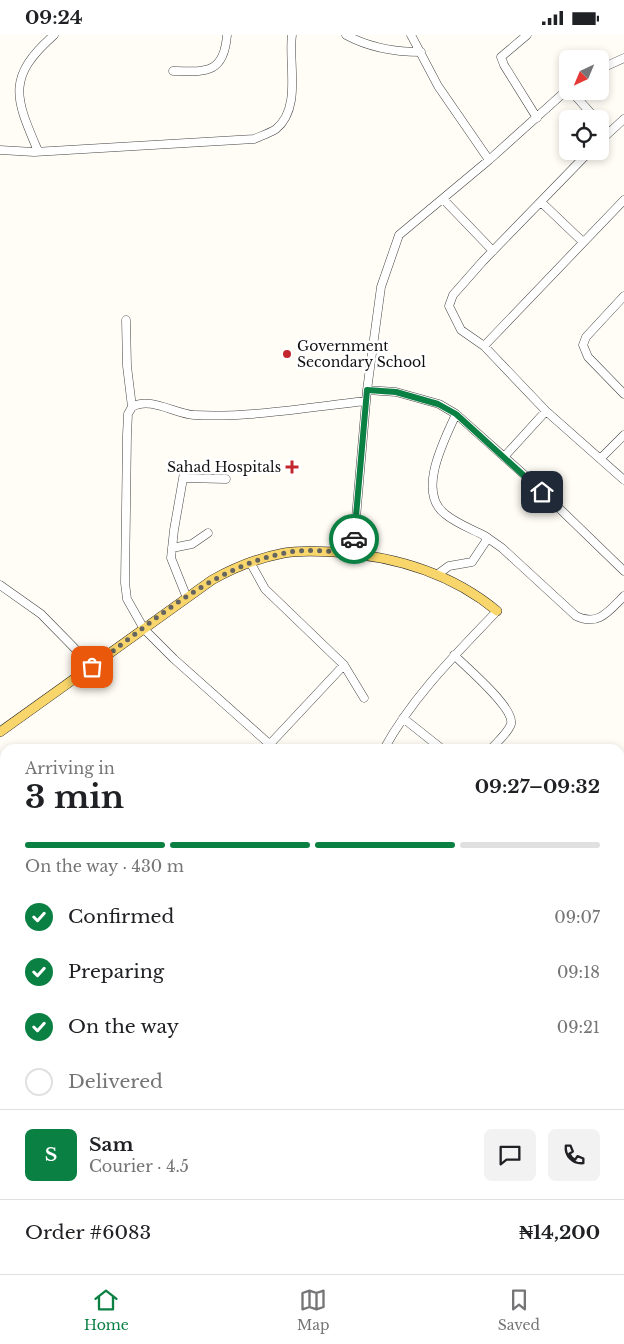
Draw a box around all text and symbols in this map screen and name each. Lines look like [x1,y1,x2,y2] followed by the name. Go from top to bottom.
[25,6,83,29] text: 09:24
[559,50,609,100] north arrow
[559,50,609,160] map controls
[559,110,609,160] button: locate
[297,337,426,371] place label: Government Secondary School
[281,348,293,360] marker: Government Secondary School
[167,458,281,476] place label: Sahad Hospitals
[285,460,299,474] marker: Sahad Hospitals
[521,471,563,513] pin
[528,478,556,506] icon: home
[329,514,379,564] courier
[340,525,368,553] icon: car
[71,646,113,688] pin
[78,653,106,681] icon: bag
[25,758,115,778] text: Arriving in
[475,775,600,798] text: 09:27–09:32
[25,777,124,817] text: 3 min
[25,856,184,876] text: On the way · 430 m
[25,903,53,931] icon: check
[68,905,174,928] text: Confirmed
[554,907,600,927] text: 09:07
[25,958,53,986] icon: check
[68,960,164,983] text: Preparing
[557,962,600,982] text: 09:18
[25,1013,53,1041] icon: check
[68,1015,179,1038] text: On the way
[557,1017,600,1037] text: 09:21
[68,1070,163,1093] text: Delivered
[484,1129,536,1181] button: chat
[548,1129,600,1181] button: phone
[89,1133,134,1156] text: Sam
[45,1143,57,1166] text: S
[89,1156,189,1176] text: Courier · 4.5
[25,1221,151,1244] text: Order #6083
[519,1221,600,1244] text: ₦14,200
[84,1286,129,1334] tab: Home
[297,1286,330,1334] tab: Map
[498,1286,540,1334] tab: Saved

